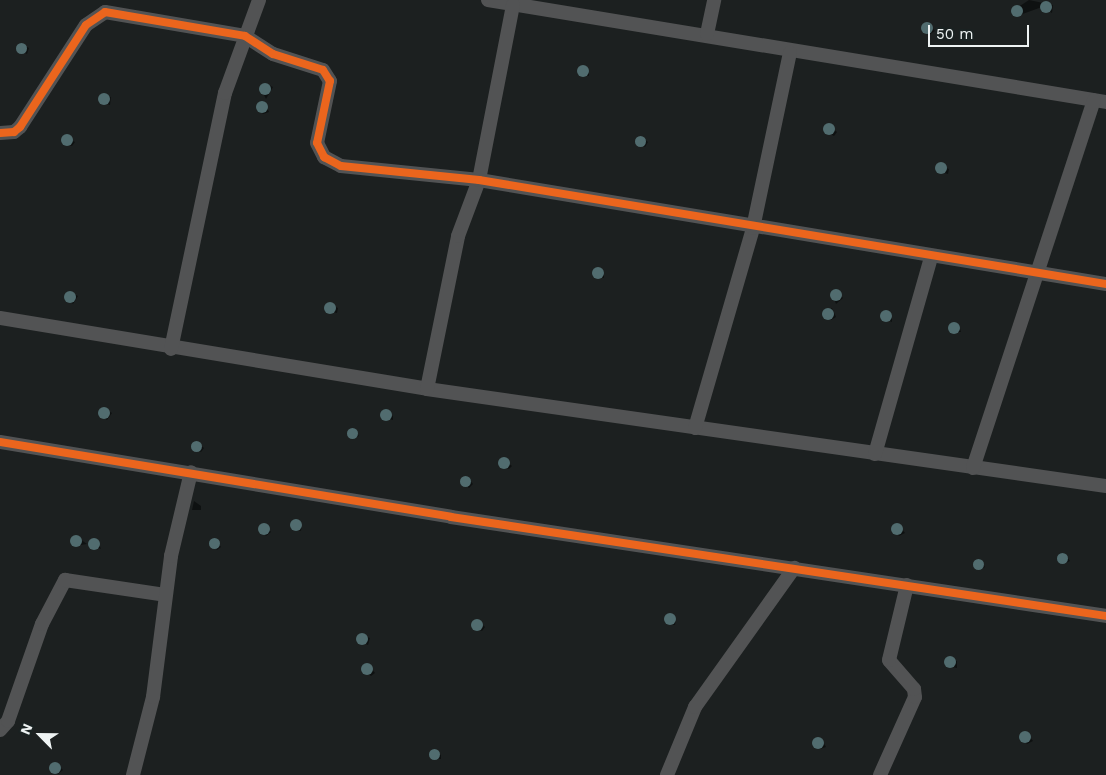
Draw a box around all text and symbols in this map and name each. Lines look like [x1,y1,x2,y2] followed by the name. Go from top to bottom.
[931,15,1032,47] scale bar
[936,25,973,43] text: 50 m
[15,710,65,760] north arrow
[17,721,36,737] text: N

